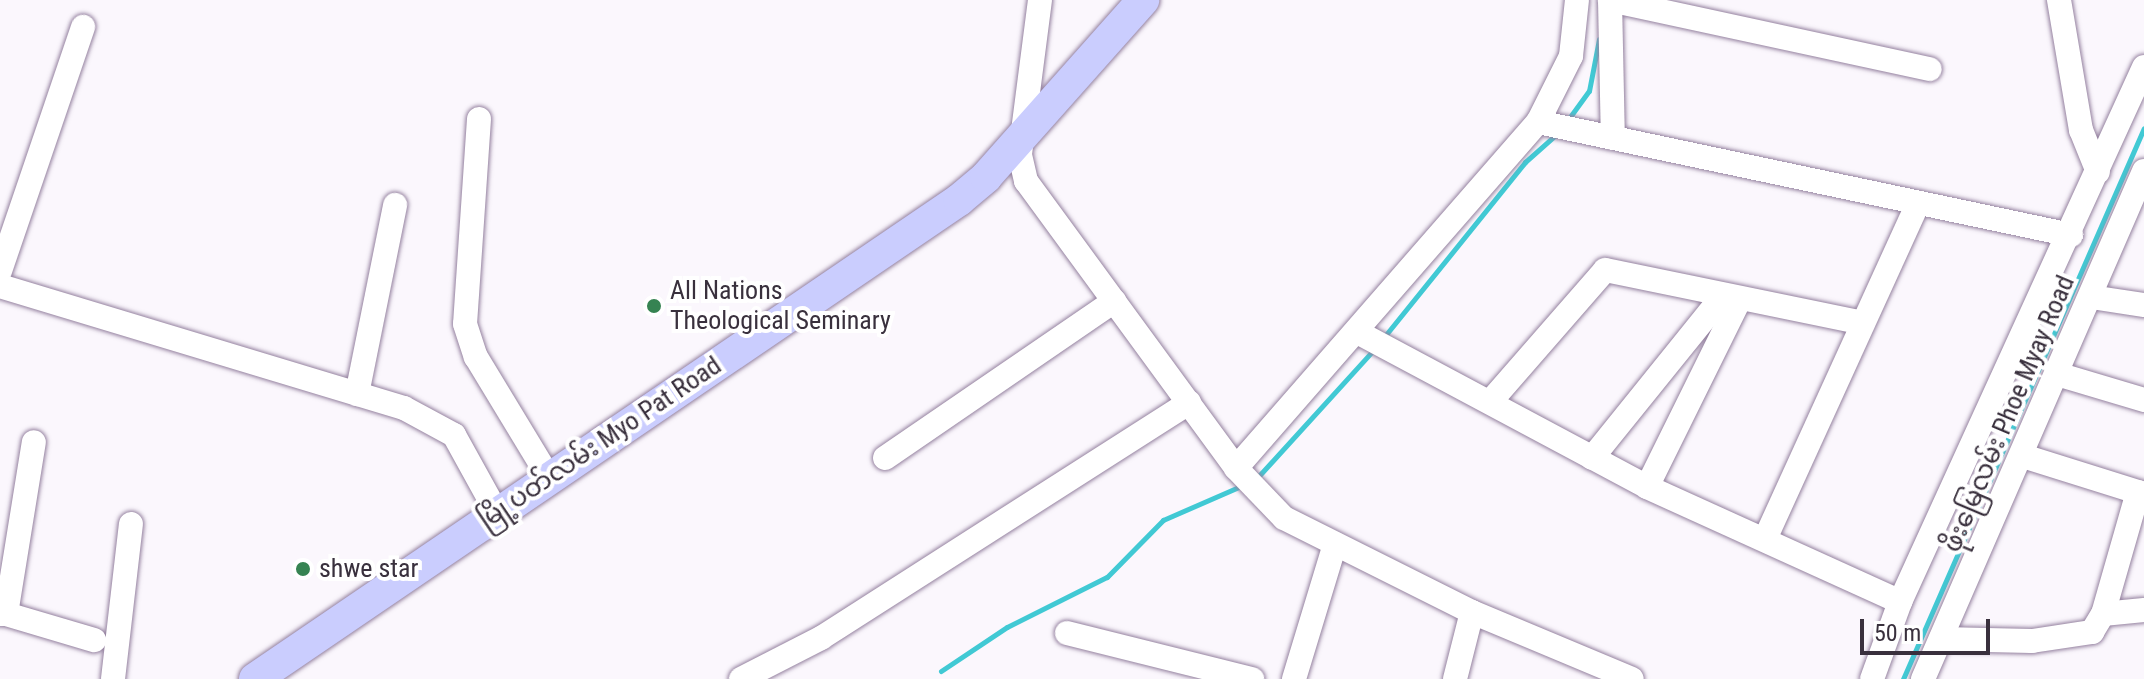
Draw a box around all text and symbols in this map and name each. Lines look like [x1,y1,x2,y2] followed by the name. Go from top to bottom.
[1936,271,2082,557] street label: ဖိုးမြေလမ်း Phoe Myay Road
[670,275,891,336] place label: All Nations Theological Seminary
[645,297,663,315] marker: All Nations Theological Seminary
[473,350,727,536] street label: မြို့ပတ်လမ်း Myo Pat Road
[319,553,418,585] place label: shwe star
[294,560,312,578] marker: shwe star
[1864,603,1994,653] scale bar
[1874,619,1921,647] text: 50 m

